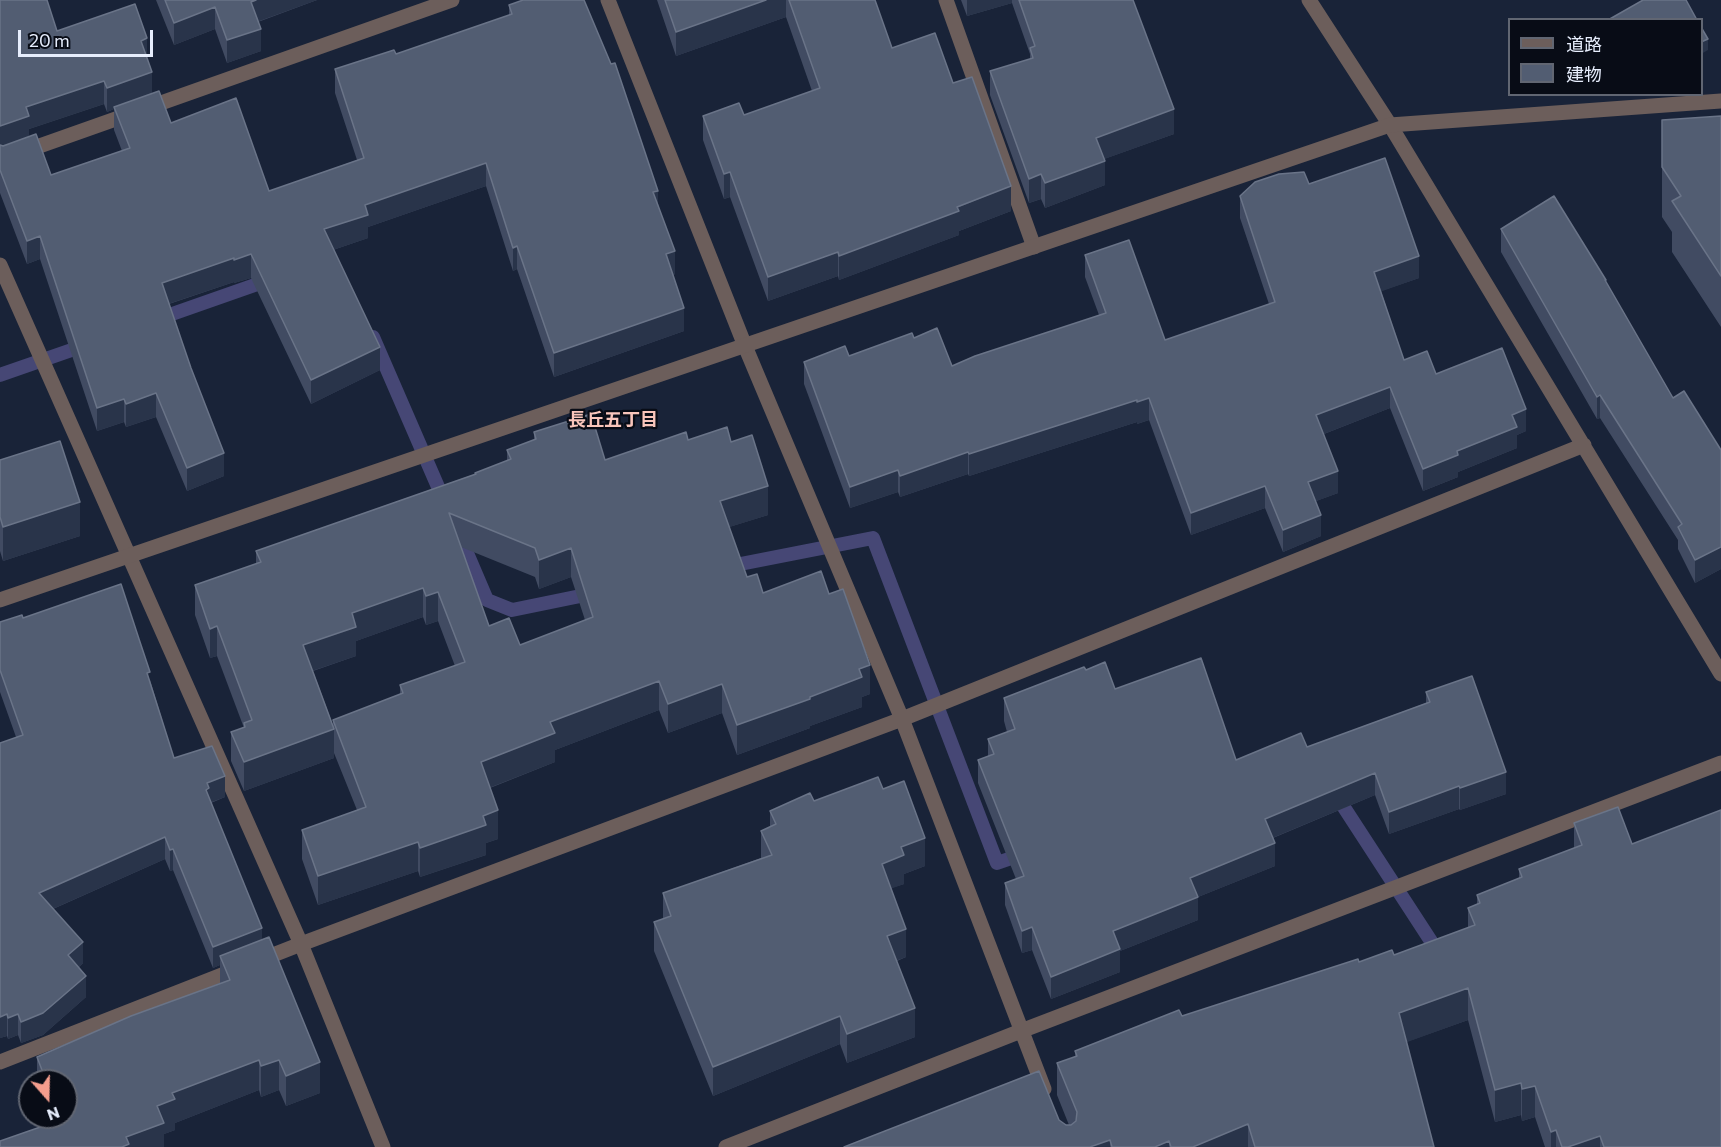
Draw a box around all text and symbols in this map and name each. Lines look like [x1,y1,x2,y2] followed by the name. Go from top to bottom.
[21,18,156,56] scale bar
[1508,18,1703,96] legend
[29,29,70,51] text: 20 m
[1566,33,1602,55] text: 道路
[1566,63,1602,85] text: 建物
[568,409,658,431] district label: 長丘五丁目
[18,1069,78,1129] north arrow
[45,1104,63,1125] text: N

